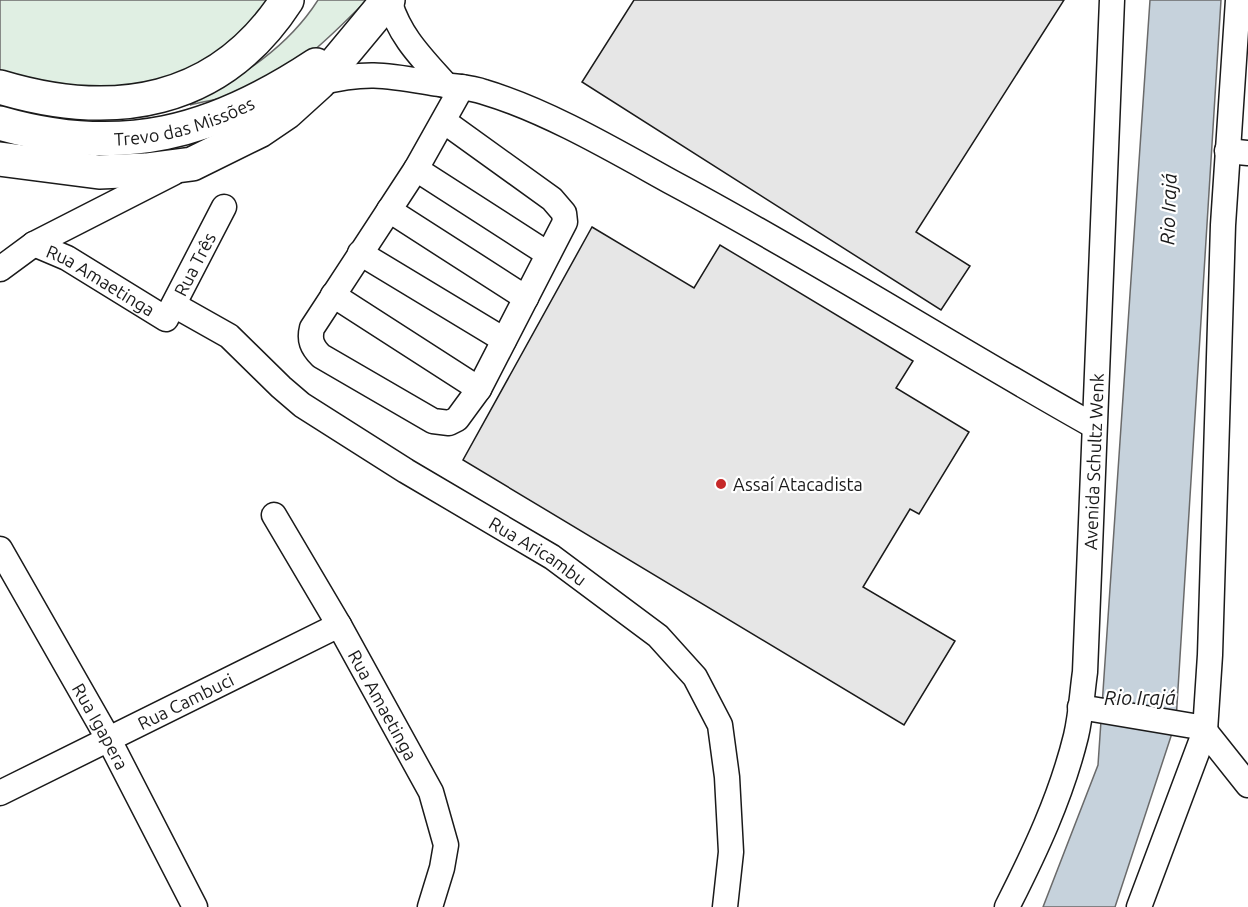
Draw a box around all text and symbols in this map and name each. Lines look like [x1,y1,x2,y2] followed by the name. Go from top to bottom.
[113,93,258,149] street label: Trevo das Missões
[1155,173,1181,245] water label: Rio Irajá
[170,229,219,299] street label: Rua Três
[44,241,159,320] street label: Rua Amaetinga
[1080,373,1107,550] street label: Avenida Schultz Wenk
[733,474,863,494] place label: Assaí Atacadista
[714,477,728,491] marker: Assaí Atacadista
[486,512,591,589] street label: Rua Aricambu
[345,646,421,763] street label: Rua Amaetinga
[134,669,237,733] street label: Rua Cambuci
[69,680,133,773] street label: Rua Igapera
[1104,686,1176,709] water label: Rio Irajá

